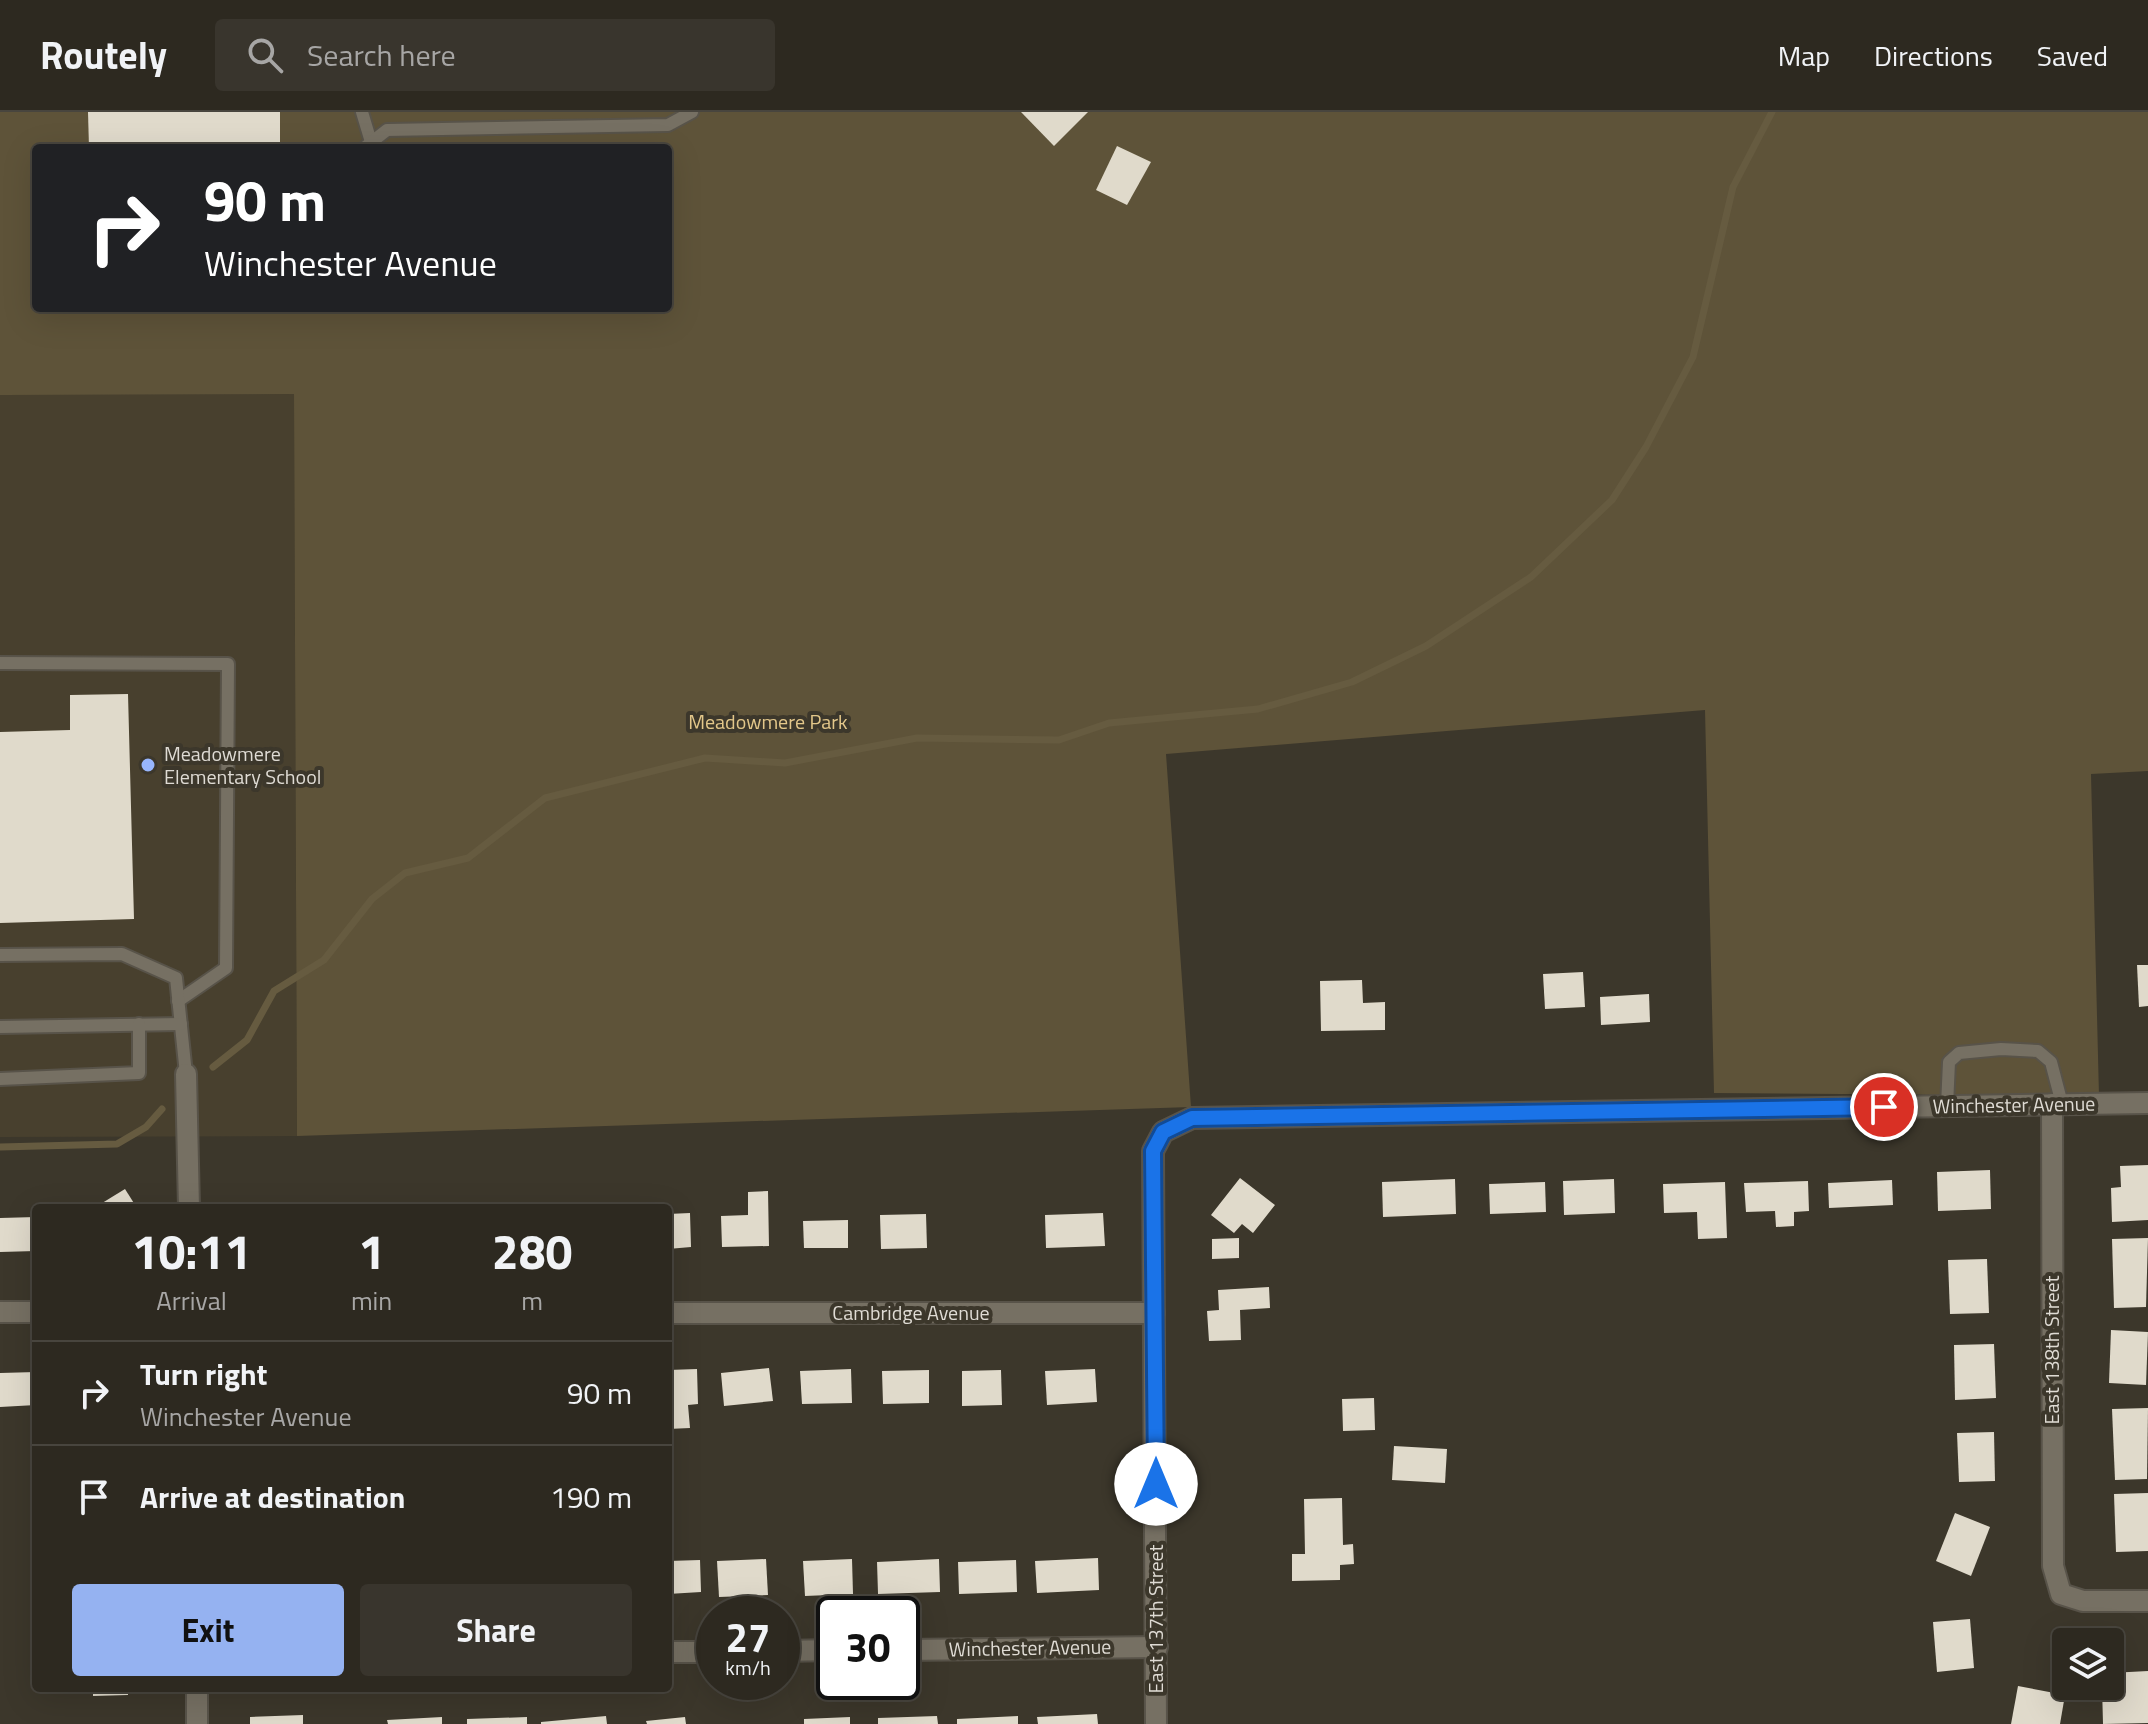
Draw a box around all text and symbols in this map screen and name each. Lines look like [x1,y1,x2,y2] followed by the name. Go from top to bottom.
[215,19,775,91] search box
[40,26,167,84] text: Routely
[307,32,456,78] text: Search here
[243,33,287,77] icon: search
[1778,34,1830,77] text: Map
[1874,34,1993,77] text: Directions
[2037,34,2108,77] text: Saved
[204,158,326,243] text: 90 m
[72,176,176,280] icon: right
[204,235,497,290] text: Winchester Avenue
[688,706,848,737] park label: Meadowmere Park
[164,738,321,792] place label: Meadowmere Elementary School
[139,756,157,774] marker: Meadowmere Elementary School
[1850,1073,1918,1141] pin
[1862,1085,1906,1129] icon: arrive
[1932,1088,2096,1121] street label: Winchester Avenue
[132,1215,251,1288] text: 10:11
[358,1215,385,1288] text: 1
[492,1215,572,1288] text: 280
[2036,1275,2067,1425] street label: East 138th Street
[156,1281,227,1320] text: Arrival
[351,1281,392,1320] text: min
[521,1281,543,1320] text: m
[832,1297,990,1328] street label: Cambridge Avenue
[140,1351,268,1397] text: Turn right
[567,1370,632,1416] text: 90 m
[72,1371,116,1415] icon: right
[140,1397,352,1436] text: Winchester Avenue
[1114,1442,1198,1526] position arrow
[140,1474,405,1520] text: Arrive at destination
[550,1474,632,1520] text: 190 m
[72,1475,116,1519] icon: arrive
[1140,1544,1171,1694] street label: East 137th Street
[72,1584,344,1676] button: Exit
[360,1584,632,1676] button: Share
[816,1596,920,1700] speed limit sign: 30
[726,1607,770,1668] text: 27
[2052,1628,2124,1700] map controls
[2052,1628,2124,1700] button: layers
[948,1631,1112,1664] street label: Winchester Avenue
[725,1652,771,1683] text: km/h

